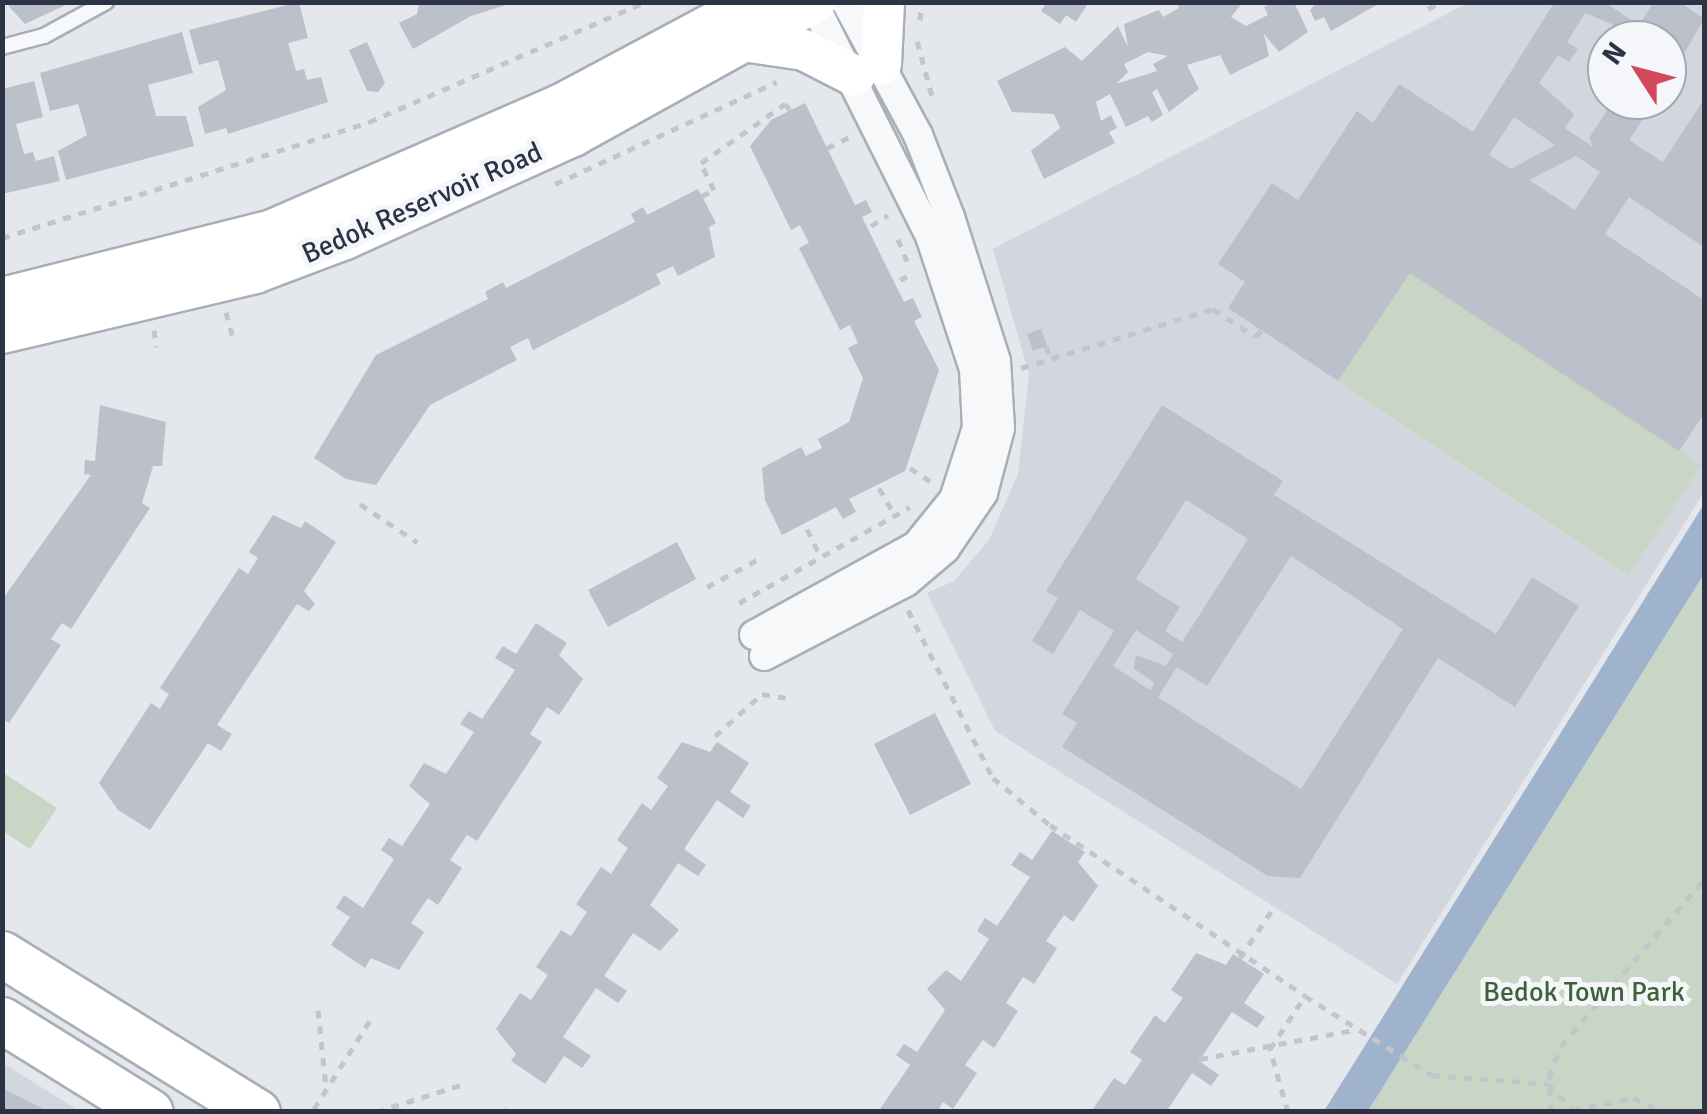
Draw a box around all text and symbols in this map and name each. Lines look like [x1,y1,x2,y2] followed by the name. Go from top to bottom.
[1587,20,1687,120] north arrow
[1595,36,1634,71] text: N
[297,135,547,271] street label: Bedok Reservoir Road
[1483,975,1685,1009] park label: Bedok Town Park

